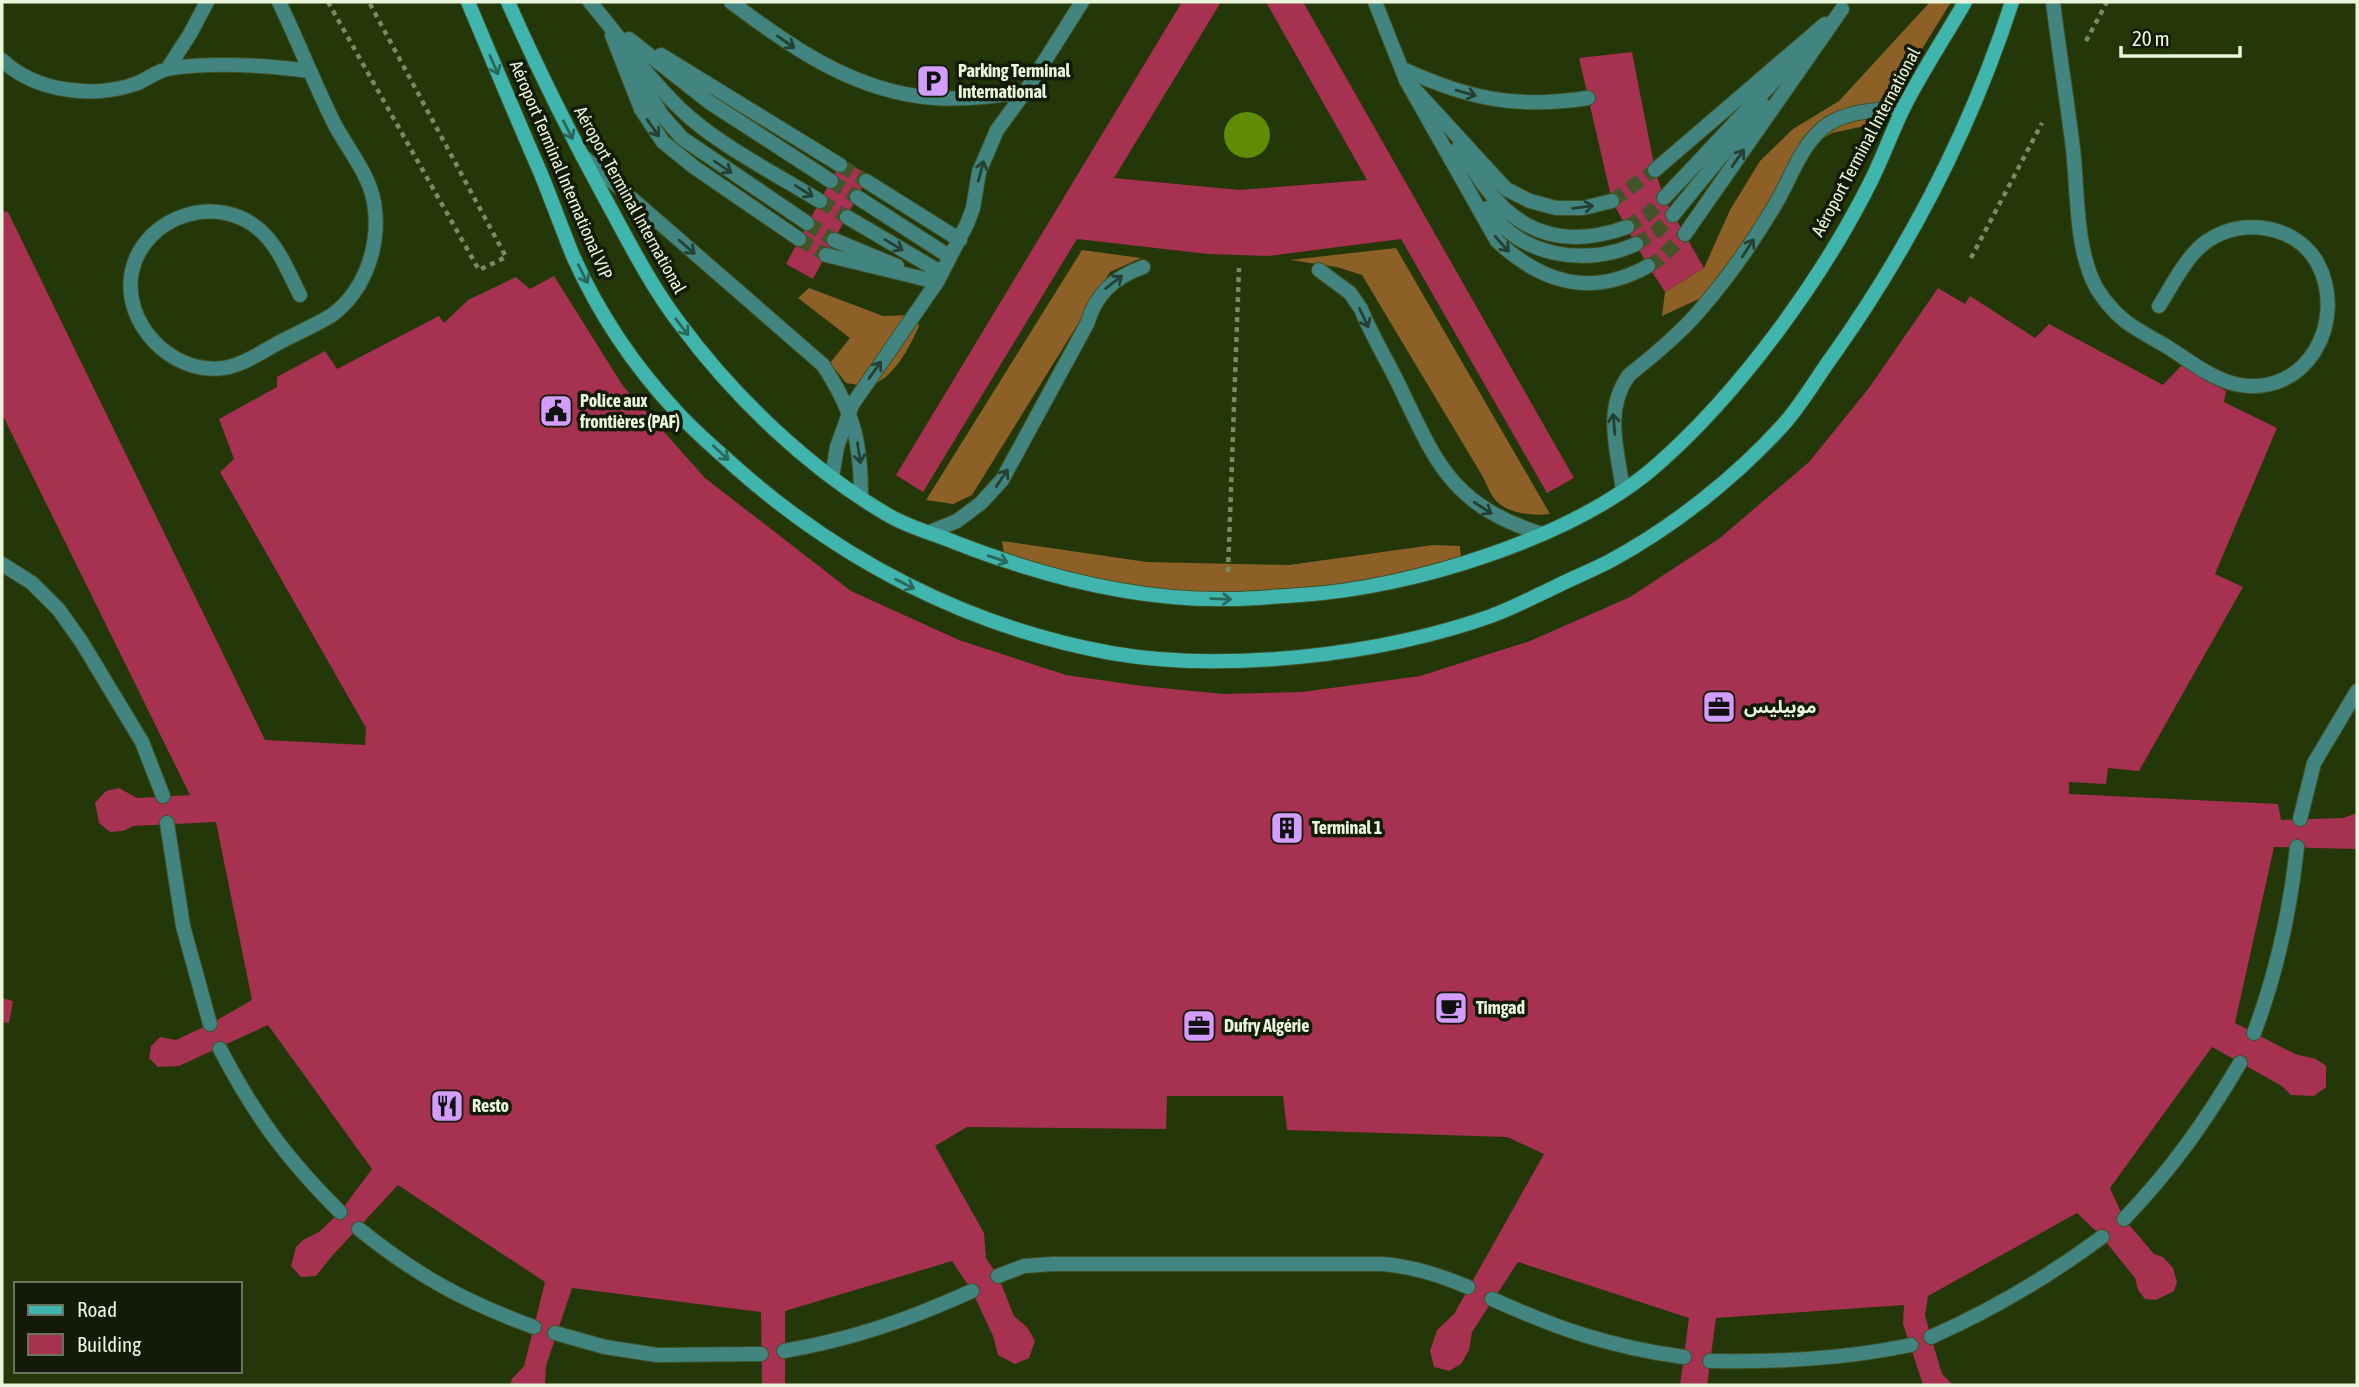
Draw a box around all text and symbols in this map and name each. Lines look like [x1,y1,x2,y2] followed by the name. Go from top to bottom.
[2121,14,2240,58] scale bar
[2132,26,2170,50] text: 20 m
[776,35,795,49] one-way arrow
[1807,44,1924,240] street label: Aéroport Terminal International
[489,53,502,75] one-way arrow
[506,57,617,282] street label: Aéroport Terminal International VIP
[958,60,1071,102] place label: Parking Terminal International
[914,62,952,100] parking icon: Parking Terminal International
[1455,88,1477,101] one-way arrow
[570,102,691,297] street label: Aéroport Terminal International
[646,118,660,137] one-way arrow
[562,119,576,140] one-way arrow
[1731,149,1745,168] one-way arrow
[713,160,732,175] one-way arrow
[975,160,988,182] one-way arrow
[794,185,814,199] one-way arrow
[1571,200,1594,213] one-way arrow
[1494,235,1511,252] one-way arrow
[884,238,904,252] one-way arrow
[678,239,696,255] one-way arrow
[1740,239,1755,258] one-way arrow
[576,263,590,284] one-way arrow
[1105,274,1123,289] one-way arrow
[1358,307,1372,328] one-way arrow
[675,317,689,336] one-way arrow
[868,361,883,380] one-way arrow
[579,390,680,432] place label: Police aux frontières (PAF)
[537,392,575,430] public building icon: Police aux frontières (PAF)
[1607,413,1620,436] one-way arrow
[853,441,866,464] one-way arrow
[712,445,730,461] one-way arrow
[995,469,1009,488] one-way arrow
[1473,502,1493,516] one-way arrow
[986,554,1008,566] one-way arrow
[894,578,915,592] one-way arrow
[1209,592,1232,605] one-way arrow
[1700,688,1738,726] office icon: موبيليس
[1744,696,1816,717] place label: موبيليس
[1268,809,1306,847] building icon: Terminal 1
[1312,817,1382,838] place label: Terminal 1
[1432,989,1470,1027] cafe icon: Timgad
[1476,997,1525,1018] place label: Timgad
[1180,1007,1218,1045] office icon: Dufry Algérie
[1224,1015,1309,1036] place label: Dufry Algérie
[428,1087,466,1125] restaurant icon: Resto
[472,1095,509,1116] place label: Resto
[14,1282,242,1373] legend
[77,1297,117,1321] text: Road
[77,1332,141,1356] text: Building

